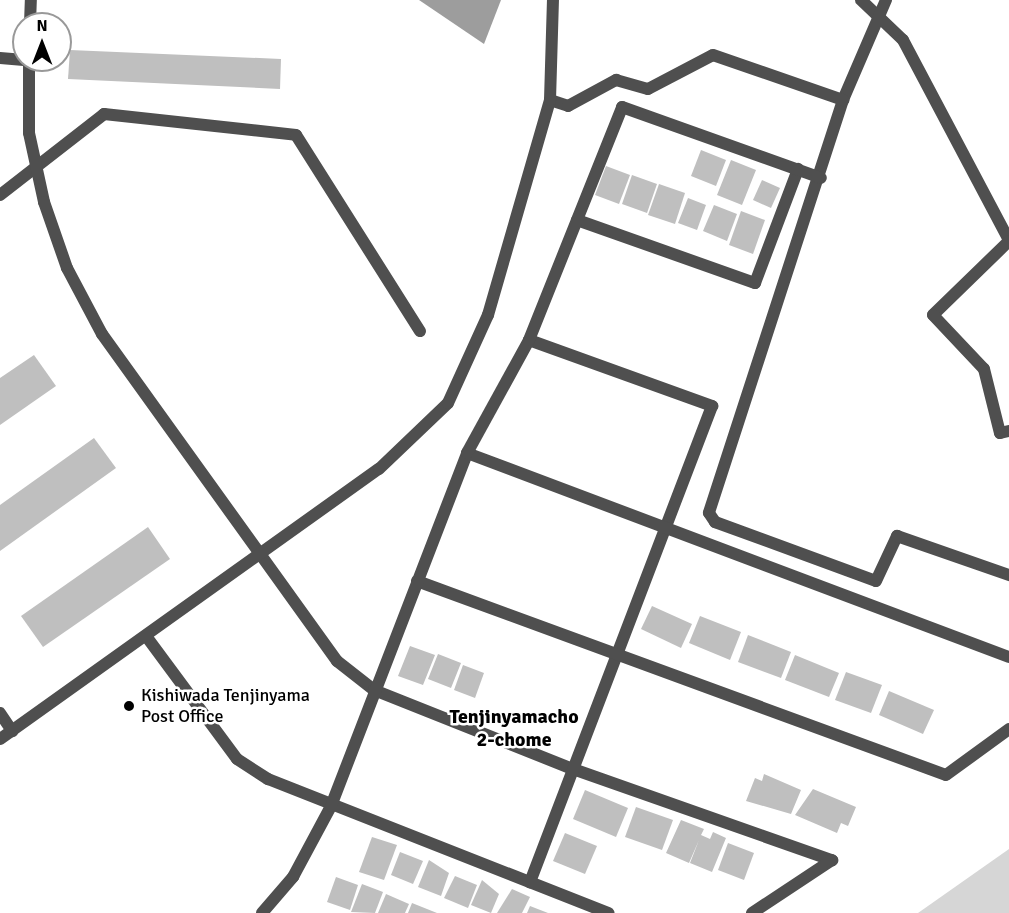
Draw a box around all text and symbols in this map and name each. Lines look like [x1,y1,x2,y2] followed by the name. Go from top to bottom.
[12,12,72,72] north arrow
[36,16,48,36] text: N
[141,685,310,728] place label: Kishiwada Tenjinyama Post Office
[122,699,136,713] marker: Kishiwada Tenjinyama Post Office
[449,705,579,752] district label: Tenjinyamacho 2-chome

